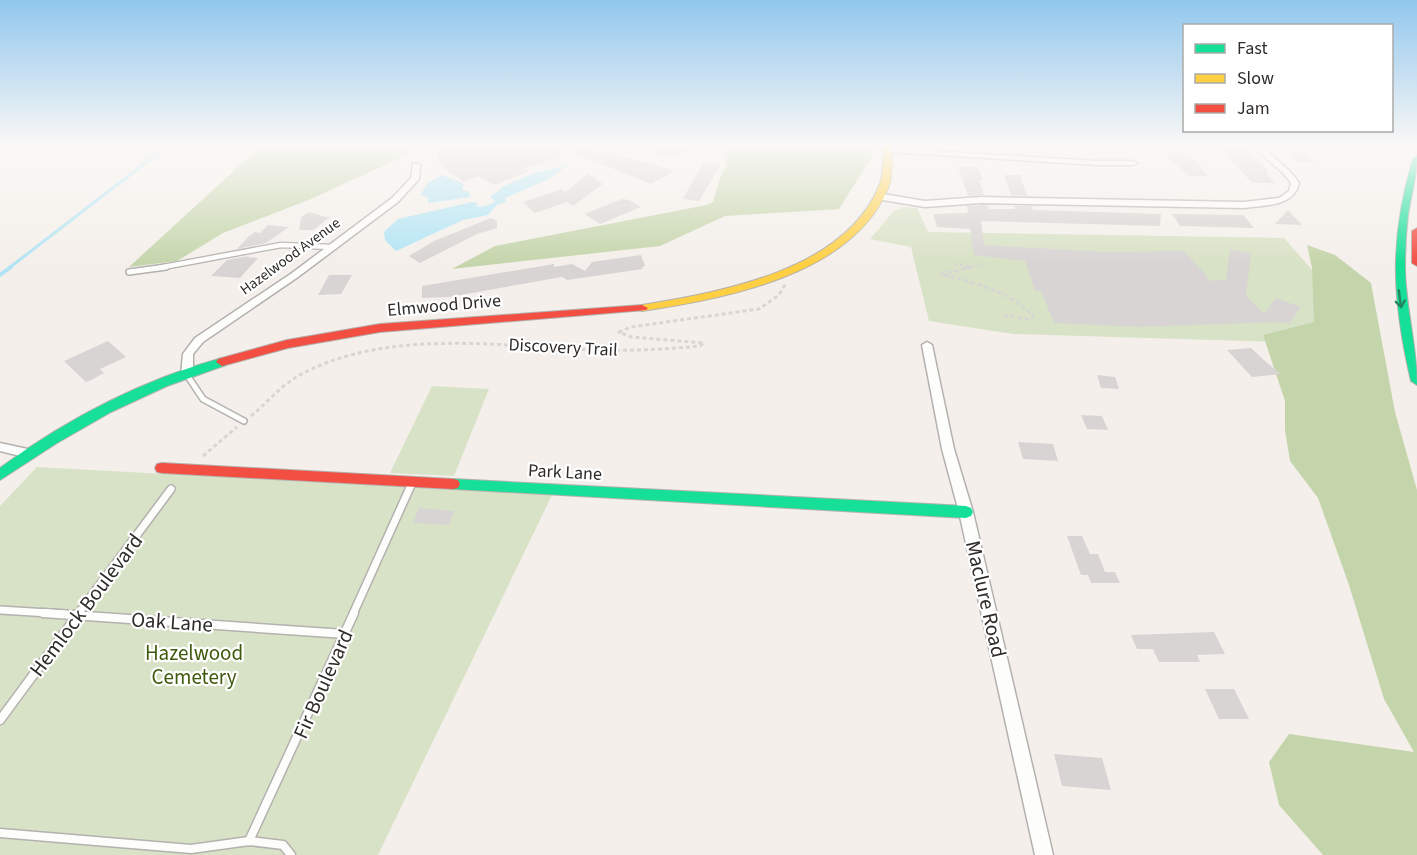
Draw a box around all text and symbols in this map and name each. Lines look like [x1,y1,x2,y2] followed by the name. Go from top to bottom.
[1183,24,1393,132] legend
[1237,36,1268,61] text: Fast
[1237,66,1274,91] text: Slow
[1237,96,1270,121] text: Jam
[236,213,345,300] street label: Hazelwood Avenue
[386,288,502,323] street label: Elmwood Drive
[1394,289,1405,308] one-way arrow
[508,332,618,363] street label: Discovery Trail
[527,458,603,487] street label: Park Lane
[22,527,150,683] street label: Hemlock Boulevard
[958,538,1014,660] street label: Maclure Road
[130,604,214,640] street label: Oak Lane
[286,625,360,743] street label: Fir Boulevard
[145,638,243,692] park label: Hazelwood Cemetery

